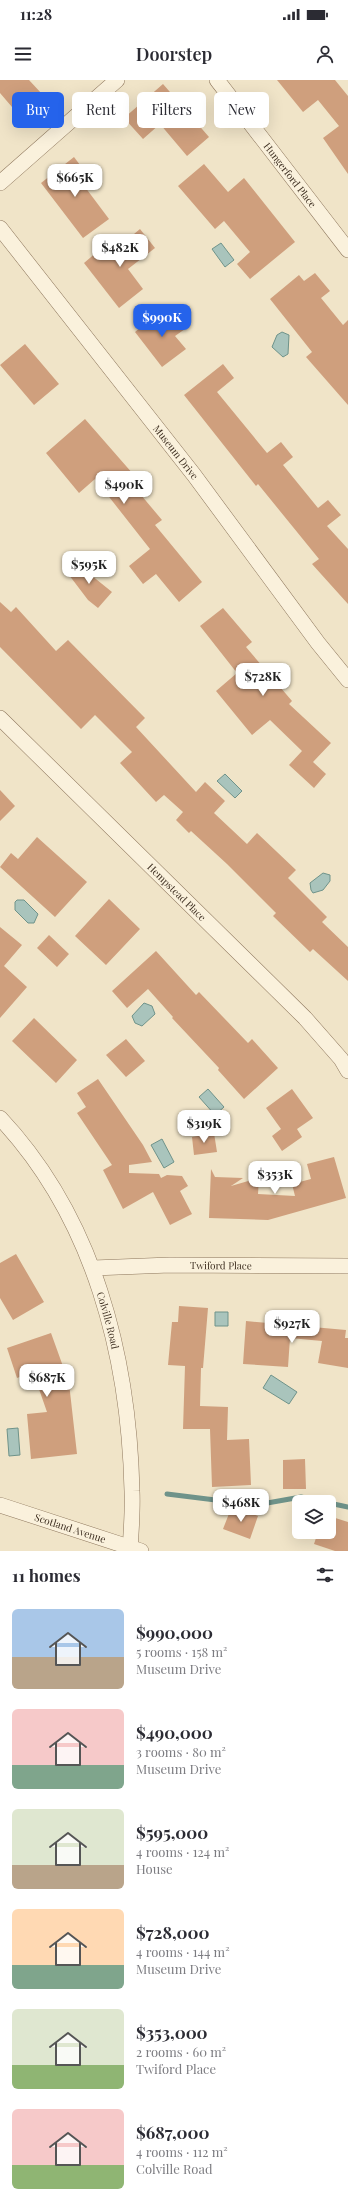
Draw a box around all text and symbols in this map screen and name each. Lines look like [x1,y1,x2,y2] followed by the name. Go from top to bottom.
[20,4,52,24] text: 11:28
[136,42,212,66] text: Doorstep
[12,43,34,65] icon: menu
[314,43,336,65] icon: person
[12,92,64,128] chip: Buy
[72,92,129,128] chip: Rent
[137,92,206,128] chip: Filters
[214,92,269,128] chip: New
[261,140,320,210] street label: Hungerford Place
[47,164,103,198] pin: $665K
[56,168,94,185] text: $665K
[92,234,148,268] pin: $482K
[101,238,139,255] text: $482K
[134,304,190,338] pin: $990K
[142,308,182,325] text: $990K
[150,422,202,482] street label: Museum Drive
[96,471,152,505] pin: $490K
[104,475,144,492] text: $490K
[61,551,117,585] pin: $595K
[71,555,107,572] text: $595K
[235,663,291,697] pin: $728K
[245,667,281,684] text: $728K
[144,860,209,924] street label: Hempstead Place
[176,1110,232,1144] pin: $319K
[186,1114,222,1131] text: $319K
[247,1161,303,1195] pin: $353K
[257,1165,293,1182] text: $353K
[190,1258,252,1272] street label: Twiford Place
[94,1290,123,1351] street label: Colville Road
[264,1310,320,1344] pin: $927K
[274,1314,310,1331] text: $927K
[19,1364,75,1398] pin: $687K
[28,1368,66,1385] text: $687K
[213,1489,269,1523] pin: $468K
[222,1493,260,1510] text: $468K
[292,1495,336,1539] map controls
[292,1495,336,1539] button: layers
[33,1510,108,1546] street label: Scotland Avenue
[12,1564,81,1586] text: 11 homes
[314,1564,336,1586] icon: filters
[136,1621,213,1643] text: $990,000
[44,1625,92,1673] icon: home
[136,1643,227,1660] text: 5 rooms · 158 m²
[136,1660,221,1677] text: Museum Drive
[136,1721,213,1743] text: $490,000
[44,1725,92,1773] icon: home
[136,1743,226,1760] text: 3 rooms · 80 m²
[136,1760,221,1777] text: Museum Drive
[136,1821,208,1843] text: $595,000
[44,1825,92,1873] icon: home
[136,1843,229,1860] text: 4 rooms · 124 m²
[136,1860,173,1877] text: House
[136,1921,209,1943] text: $728,000
[44,1925,92,1973] icon: home
[136,1943,230,1960] text: 4 rooms · 144 m²
[136,1960,221,1977] text: Museum Drive
[136,2021,208,2043] text: $353,000
[44,2025,92,2073] icon: home
[136,2043,226,2060] text: 2 rooms · 60 m²
[136,2060,216,2077] text: Twiford Place
[136,2121,209,2143] text: $687,000
[44,2125,92,2173] icon: home
[136,2143,228,2160] text: 4 rooms · 112 m²
[136,2160,213,2177] text: Colville Road

